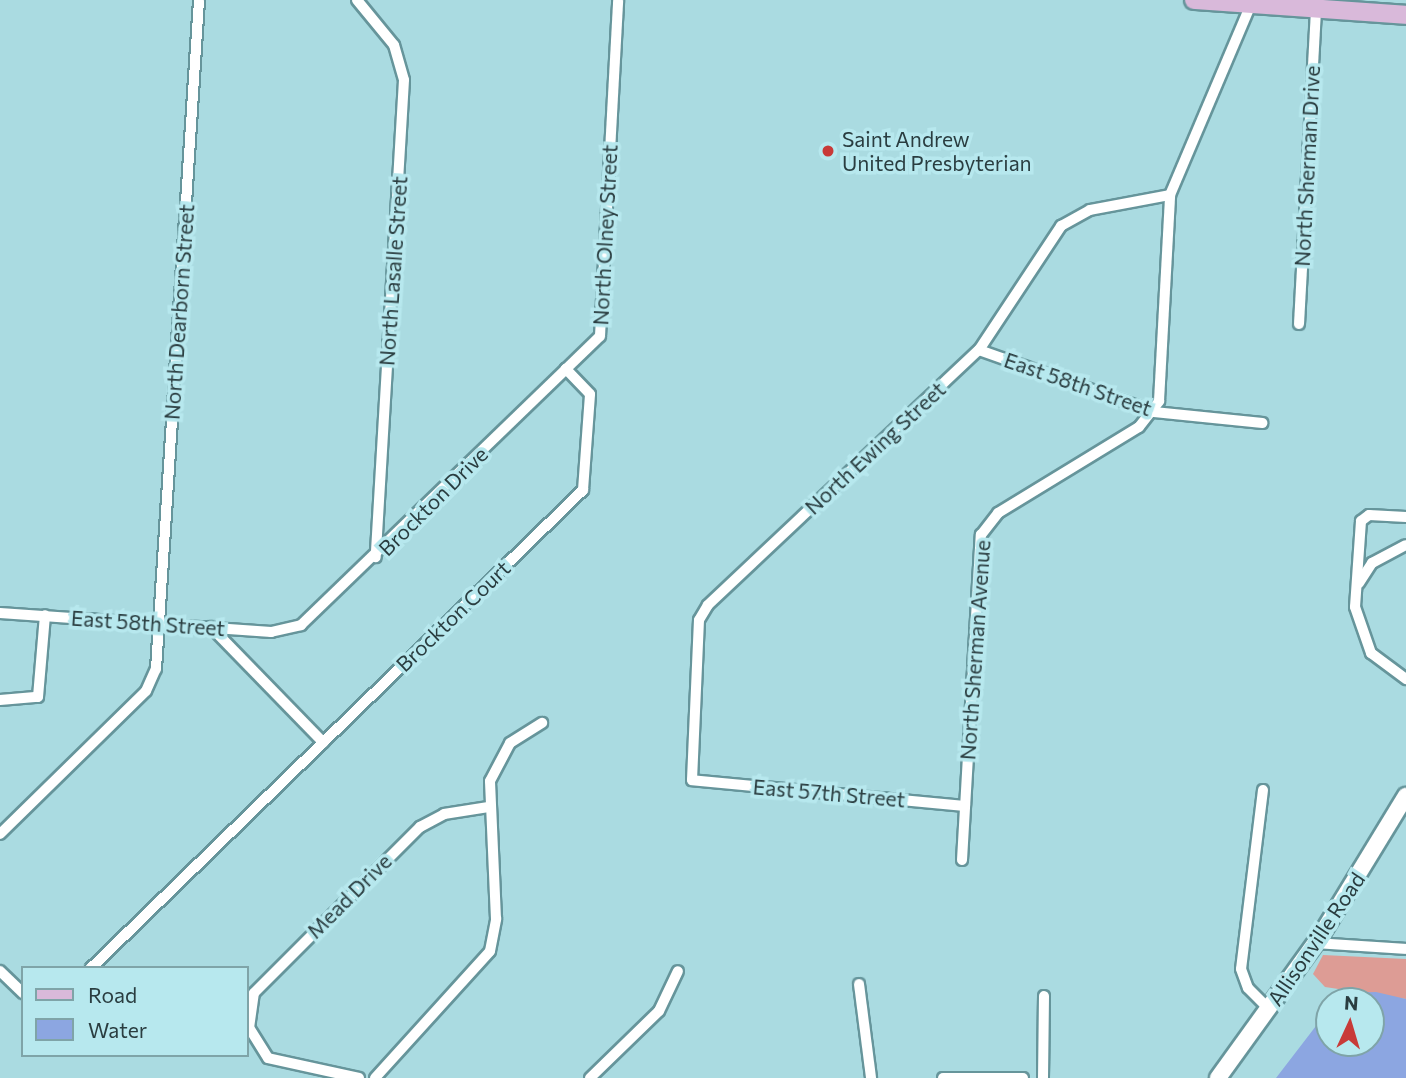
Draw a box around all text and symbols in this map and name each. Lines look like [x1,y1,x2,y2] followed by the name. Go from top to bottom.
[1289,65,1325,267] street label: North Sherman Drive
[842,126,1032,176] place label: Saint Andrew United Presbyterian
[820,143,836,159] marker: Saint Andrew United Presbyterian
[588,144,622,326] street label: North Olney Street
[374,175,412,367] street label: North Lasalle Street
[159,203,199,421] street label: North Dearborn Street
[1001,347,1155,421] street label: East 58th Street
[800,377,950,519] street label: North Ewing Street
[373,441,493,561] street label: Brockton Drive
[955,539,995,761] street label: North Sherman Avenue
[391,555,515,677] street label: Brockton Court
[70,605,226,641] street label: East 58th Street
[752,774,906,812] street label: East 57th Street
[302,849,396,943] street label: Mead Drive
[1262,868,1370,1010] street label: Allisonville Road
[21,966,248,1057] legend
[88,982,137,1007] text: Road
[1315,987,1385,1057] north arrow
[1343,991,1359,1015] text: N
[88,1017,147,1042] text: Water

